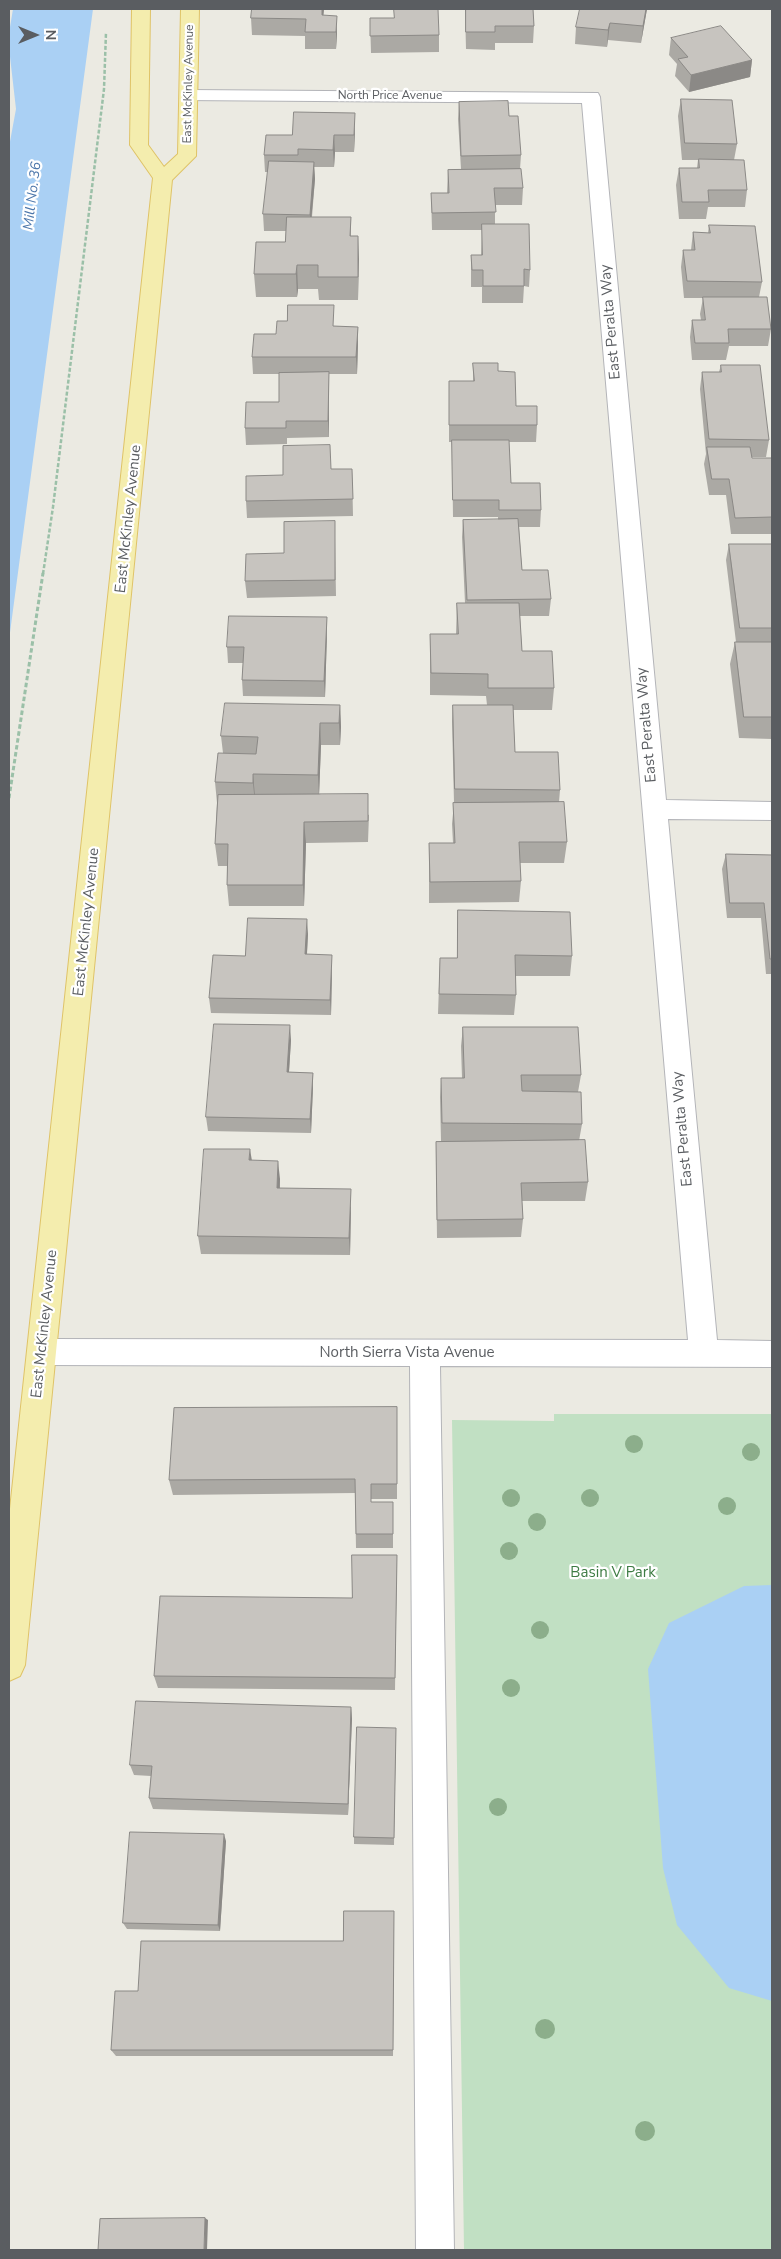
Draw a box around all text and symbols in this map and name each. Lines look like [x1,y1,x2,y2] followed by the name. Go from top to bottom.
[10,10,60,60] north arrow
[181,24,197,144] street label: East McKinley Avenue
[41,30,60,40] text: N
[338,89,442,103] street label: North Price Avenue
[20,161,46,231] water label: Mill No. 36
[597,264,625,380] street label: East Peralta Way
[112,444,146,594] street label: East McKinley Avenue
[633,667,661,783] street label: East Peralta Way
[70,847,104,997] street label: East McKinley Avenue
[669,1071,697,1187] street label: East Peralta Way
[28,1249,62,1399] street label: East McKinley Avenue
[319,1344,495,1362] street label: North Sierra Vista Avenue
[570,1564,656,1582] park label: Basin V Park

